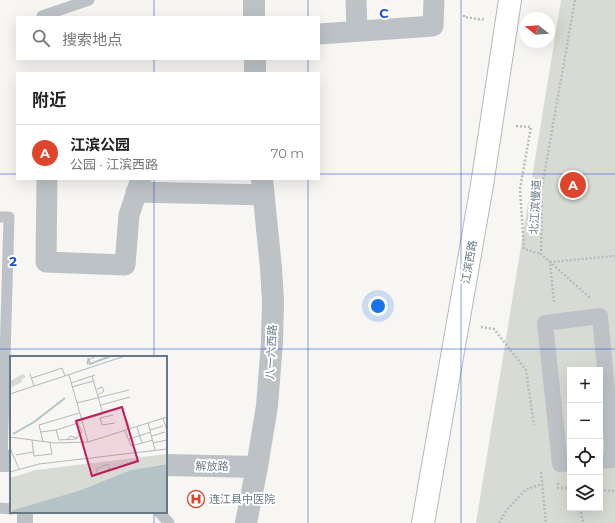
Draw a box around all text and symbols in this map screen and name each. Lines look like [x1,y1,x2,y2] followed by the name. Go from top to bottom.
[379,5,389,21] text: C
[519,12,555,48] north arrow
[16,16,320,60] search box
[30,27,52,49] icon: search
[62,30,122,49] text: 搜索地点
[32,90,66,110] text: 附近
[70,135,130,154] text: 江滨公园
[40,145,50,161] text: A
[271,145,304,161] text: 70 m
[70,156,158,172] text: 公园 · 江滨西路
[560,170,586,200] pin: A
[527,179,543,235] street label: 北江滨慢道
[458,239,480,285] street label: 江滨西路
[9,253,17,269] text: 2
[368,296,388,316] your location
[263,324,279,380] street label: 八一六西路
[10,356,167,513] inset map
[567,367,603,511] map controls
[567,367,603,403] button: +
[567,403,603,439] button: −
[567,439,603,475] button: locate
[195,459,229,473] street label: 解放路
[567,475,603,511] button: layers
[186,489,206,509] hospital icon: 连江县中医院
[209,492,275,506] place label: 连江县中医院

